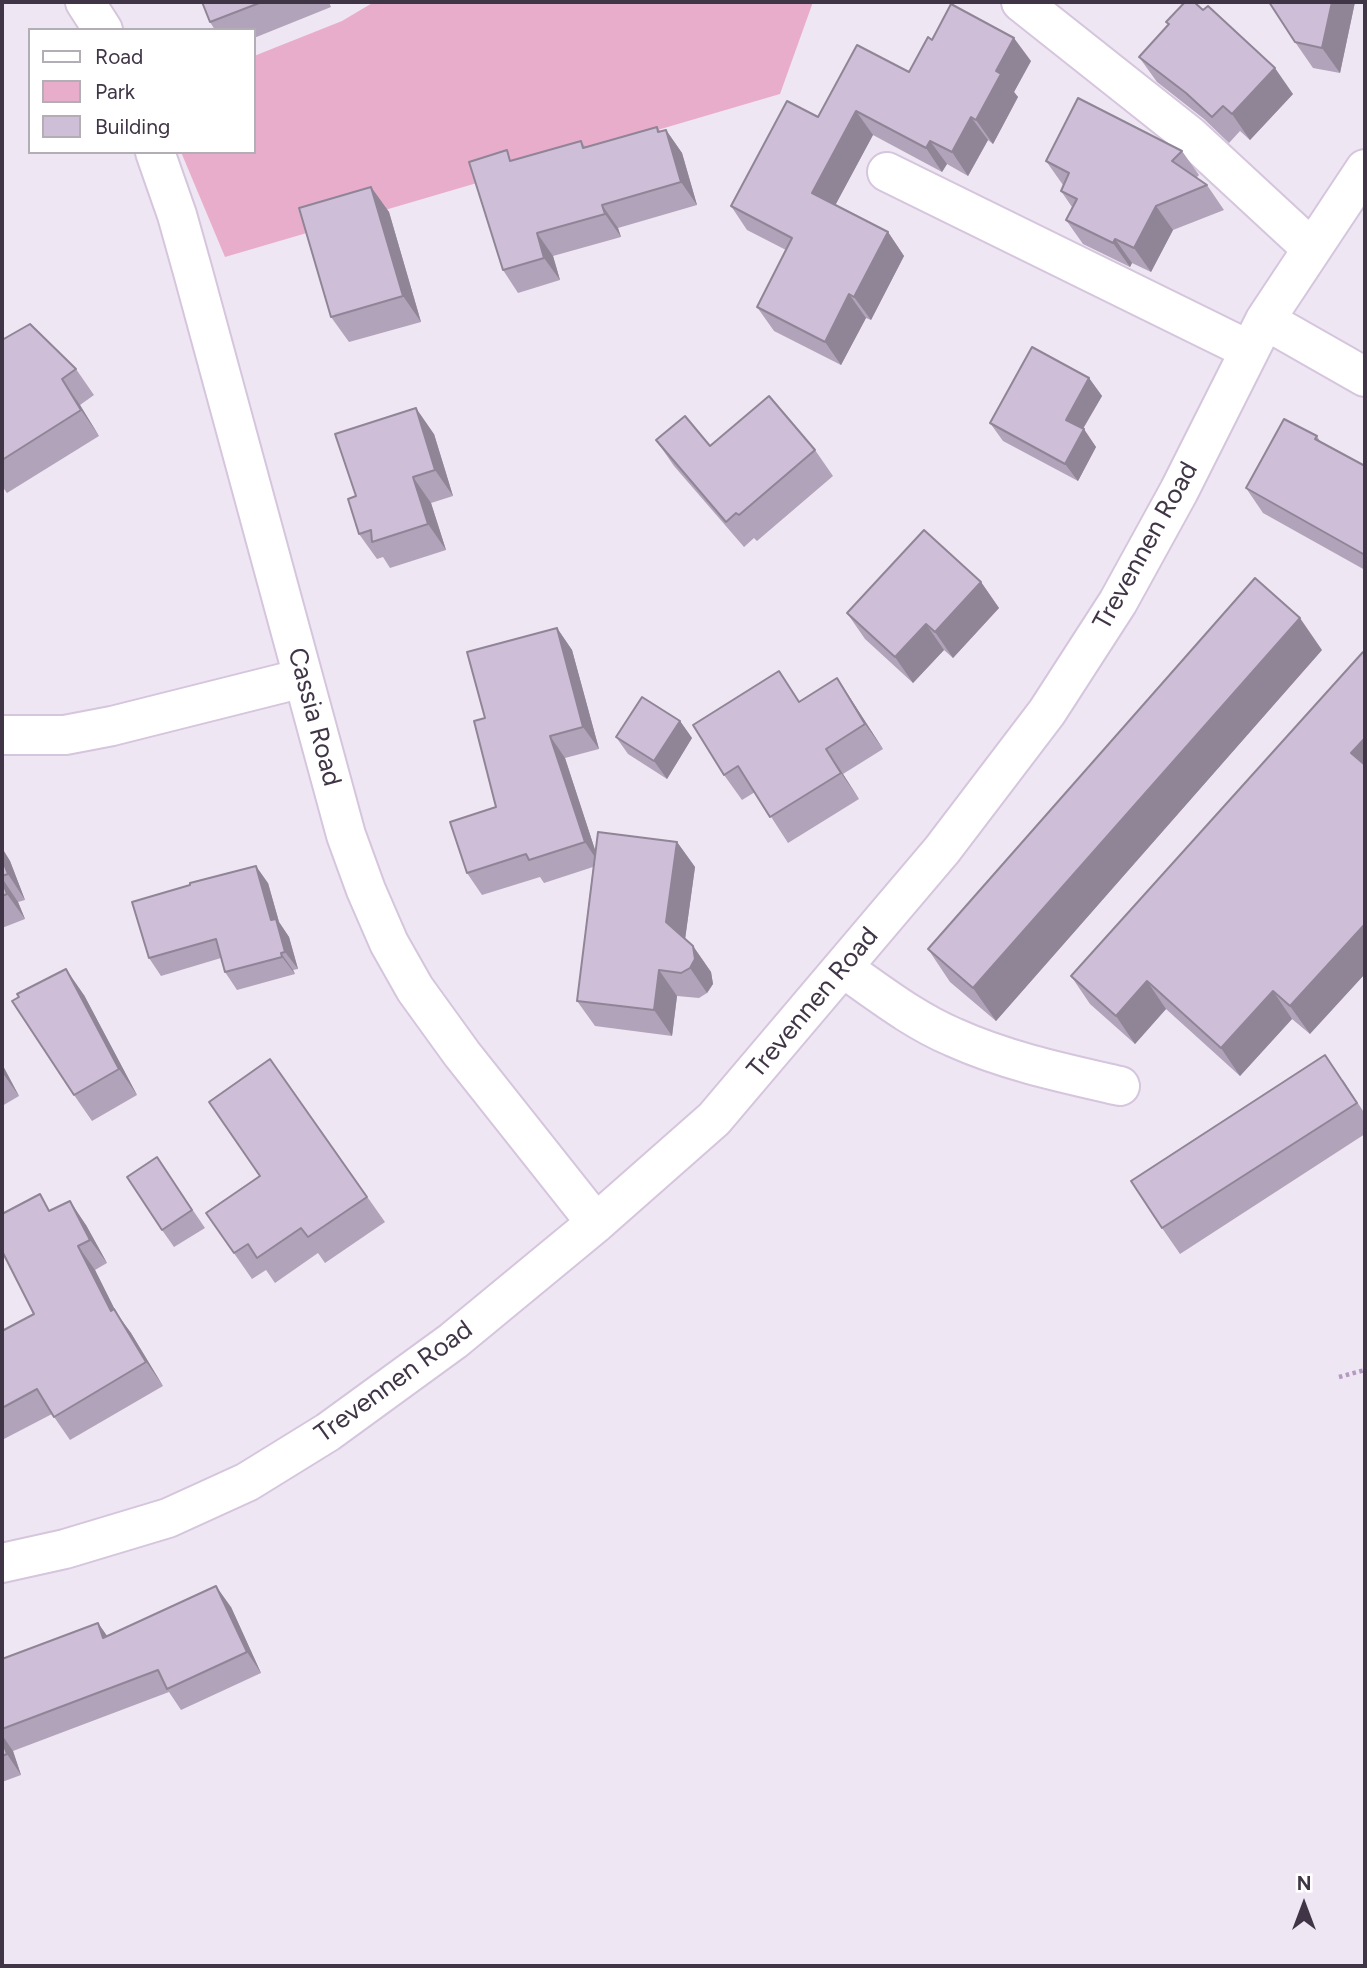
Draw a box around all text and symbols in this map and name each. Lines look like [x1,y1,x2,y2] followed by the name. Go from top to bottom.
[28,28,256,154] legend
[95,44,143,69] text: Road
[95,79,135,104] text: Park
[95,114,170,139] text: Building
[1087,457,1205,635] street label: Trevennen Road
[281,644,347,790] street label: Cassia Road
[741,921,885,1085] street label: Trevennen Road
[309,1314,479,1450] street label: Trevennen Road
[1269,1870,1339,1940] north arrow
[1297,1872,1311,1895] text: N

